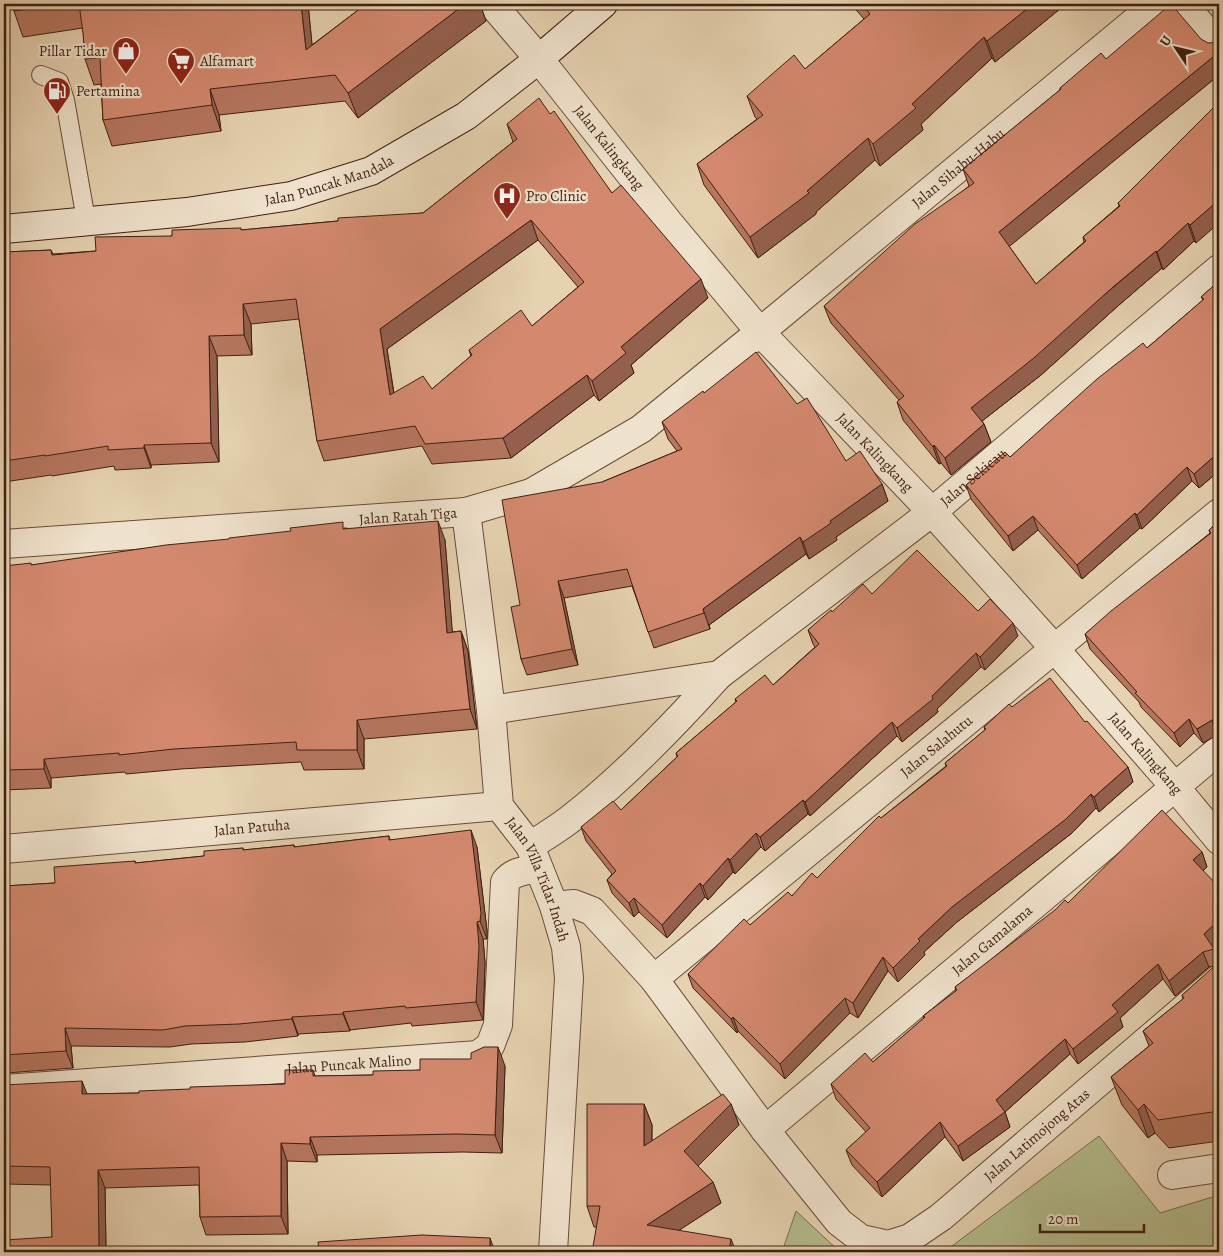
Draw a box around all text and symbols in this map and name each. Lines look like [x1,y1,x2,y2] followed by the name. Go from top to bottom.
[1150,22,1200,72] north arrow
[1155,32,1176,50] text: U
[111,36,141,75] shop icon: Pillar Tidar
[39,41,107,61] place label: Pillar Tidar
[166,46,196,85] supermarket icon: Alfamart
[199,51,254,71] place label: Alfamart
[42,76,72,115] fuel station icon: Pertamina
[76,81,140,101] place label: Pertamina
[569,101,649,194] street label: Jalan Kalingkang
[907,123,1010,212] street label: Jalan Sihabu-Habu
[263,150,397,210] street label: Jalan Puncak Mandala
[492,181,522,220] hospital icon: Pro Clinic
[526,186,586,206] place label: Pro Clinic
[832,408,918,497] street label: Jalan Kalingkang
[936,443,1011,511] street label: Jalan Sekicau
[358,503,458,529] street label: Jalan Ratah Tiga
[1104,708,1187,799] street label: Jalan Kalingkang
[896,710,977,782] street label: Jalan Salahutu
[501,813,574,944] street label: Jalan Villa Tidar Indah
[213,814,291,841] street label: Jalan Patuha
[947,900,1037,980] street label: Jalan Gamalama
[286,1050,412,1079] street label: Jalan Puncak Malino
[979,1084,1094,1186] street label: Jalan Latimojong Atas
[1040,1201,1144,1233] scale bar
[1048,1209,1079,1229] text: 20 m

